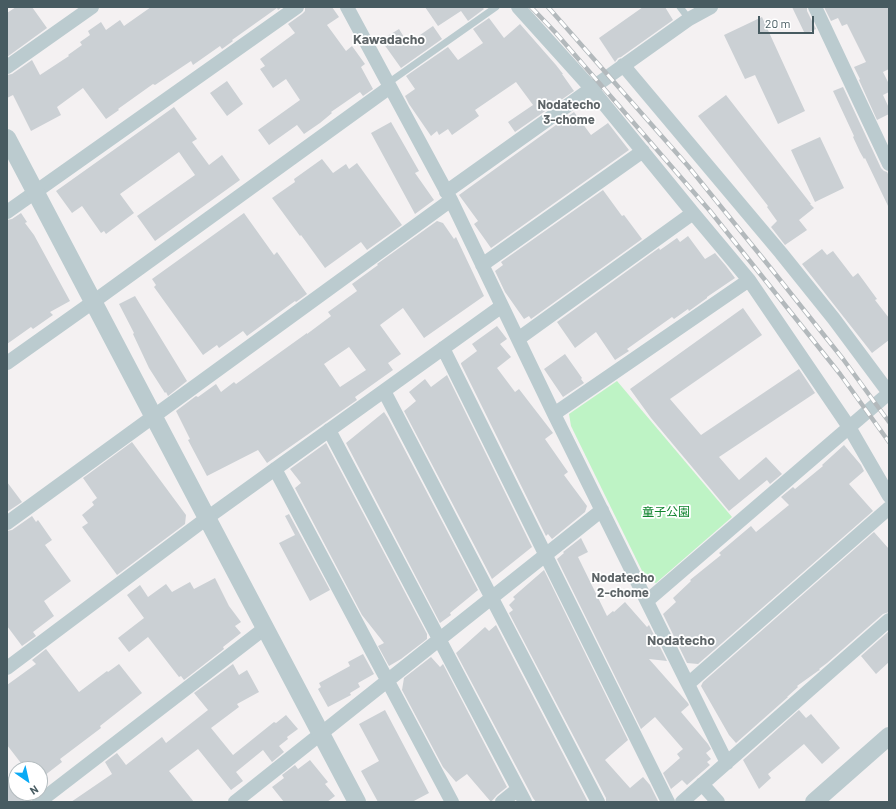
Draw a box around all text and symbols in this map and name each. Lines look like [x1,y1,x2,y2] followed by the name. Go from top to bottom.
[760,8,816,34] scale bar
[765,16,791,30] text: 20 m
[353,31,425,47] district label: Kawadacho
[537,97,601,128] district label: Nodatecho 3-chome
[642,505,690,519] park label: 童子公園
[591,570,655,601] district label: Nodatecho 2-chome
[647,632,715,648] district label: Nodatecho
[8,761,48,801] north arrow
[28,783,41,798] text: N

